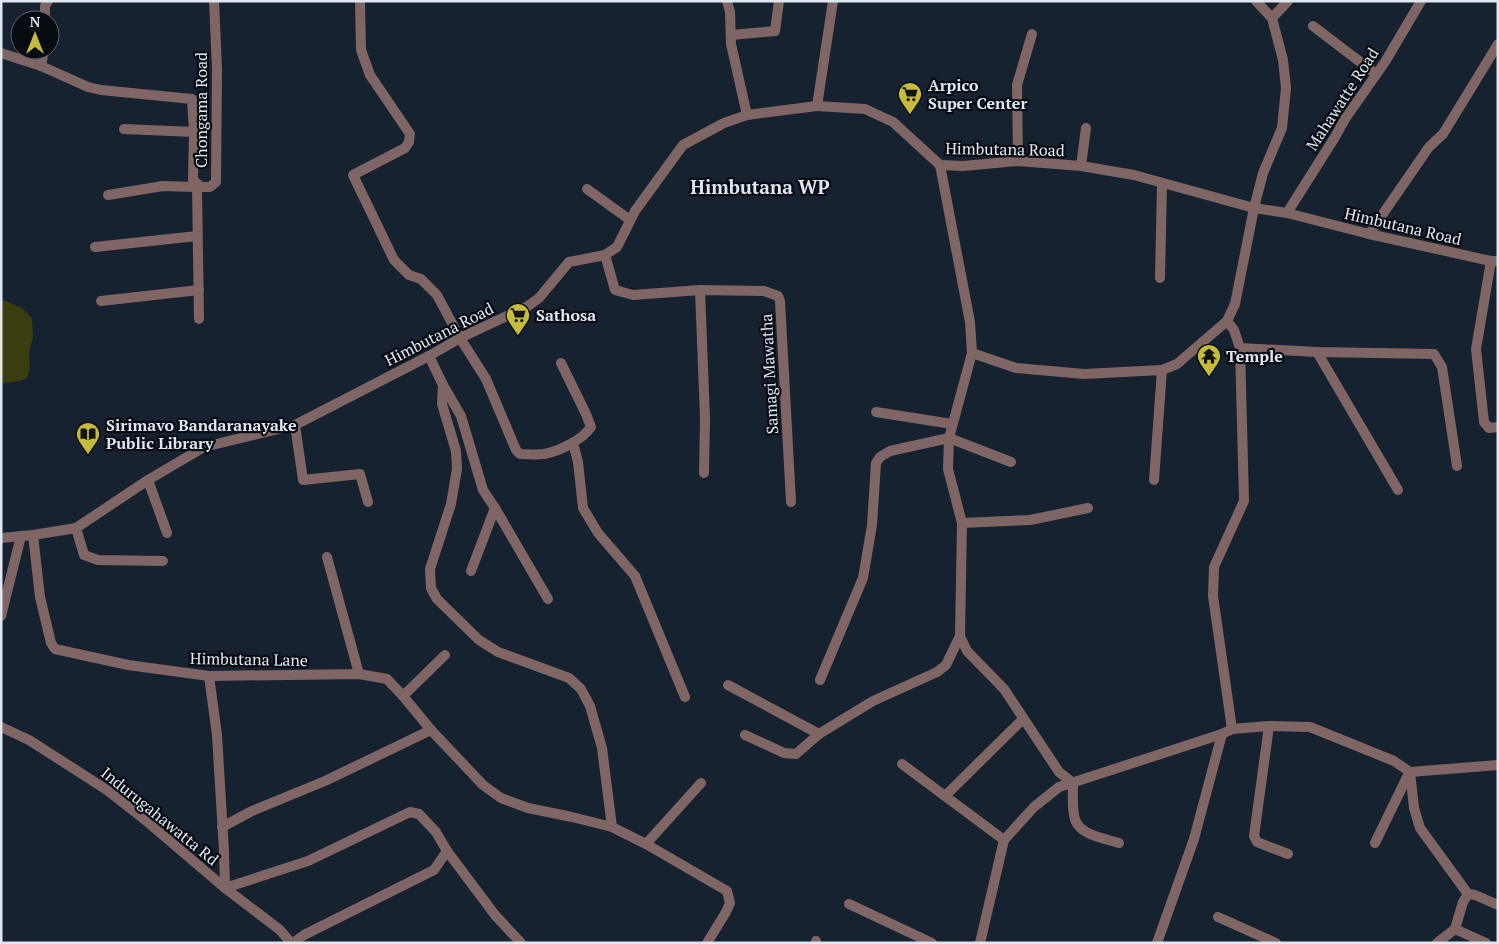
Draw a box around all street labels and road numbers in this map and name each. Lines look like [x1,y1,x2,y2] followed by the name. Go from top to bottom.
[1300,43,1384,155] street label: Mahawatte Road
[190,52,212,168] street label: Chongama Road
[945,137,1065,161] street label: Himbutana Road
[1342,202,1464,250] street label: Himbutana Road
[381,297,497,371] street label: Himbutana Road
[755,313,783,435] street label: Samagi Mawatha
[190,647,308,671] street label: Himbutana Lane
[97,762,223,870] street label: Indurugahawatta Rd

